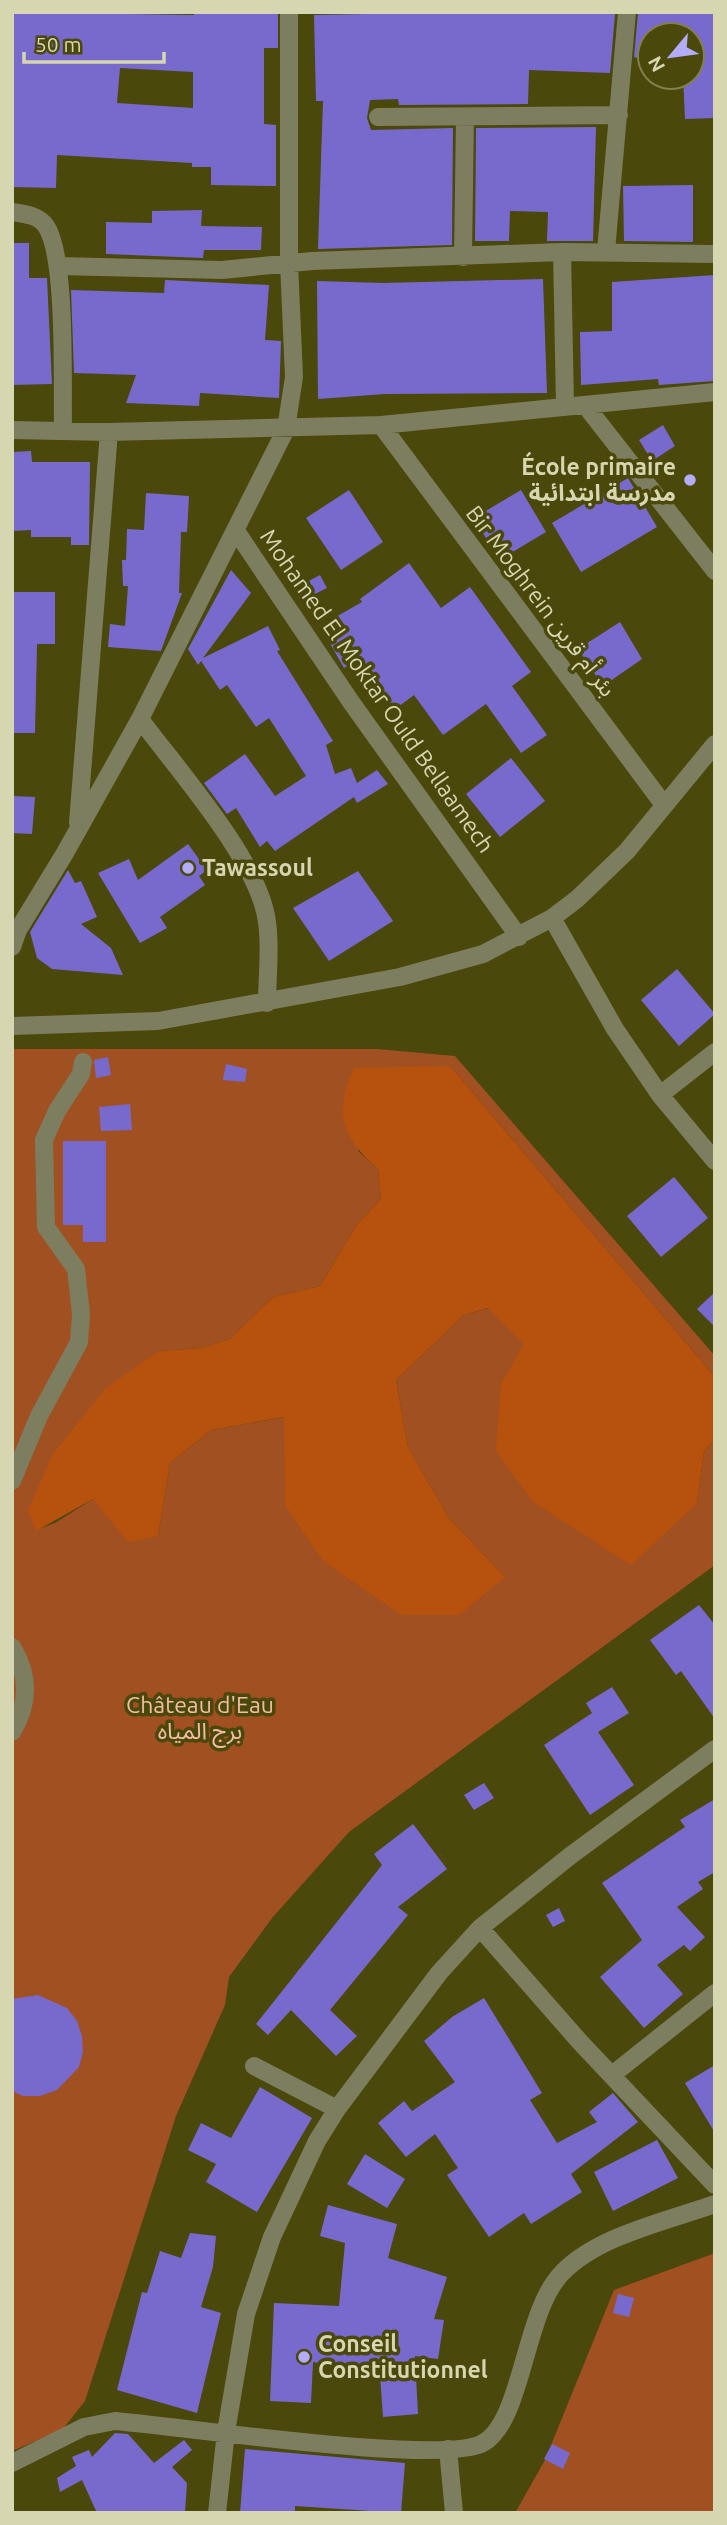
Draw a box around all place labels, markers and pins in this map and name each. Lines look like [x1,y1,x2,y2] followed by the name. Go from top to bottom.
[521,451,676,507] place label: École primaire مدرسة ابتدائية
[682,472,698,488] marker: École primaire مدرسة ابتدائية
[202,855,313,880] place label: Tawassoul
[180,860,196,876] marker: Tawassoul
[318,2331,488,2382] place label: Conseil Constitutionnel
[296,2349,312,2365] marker: Conseil Constitutionnel

